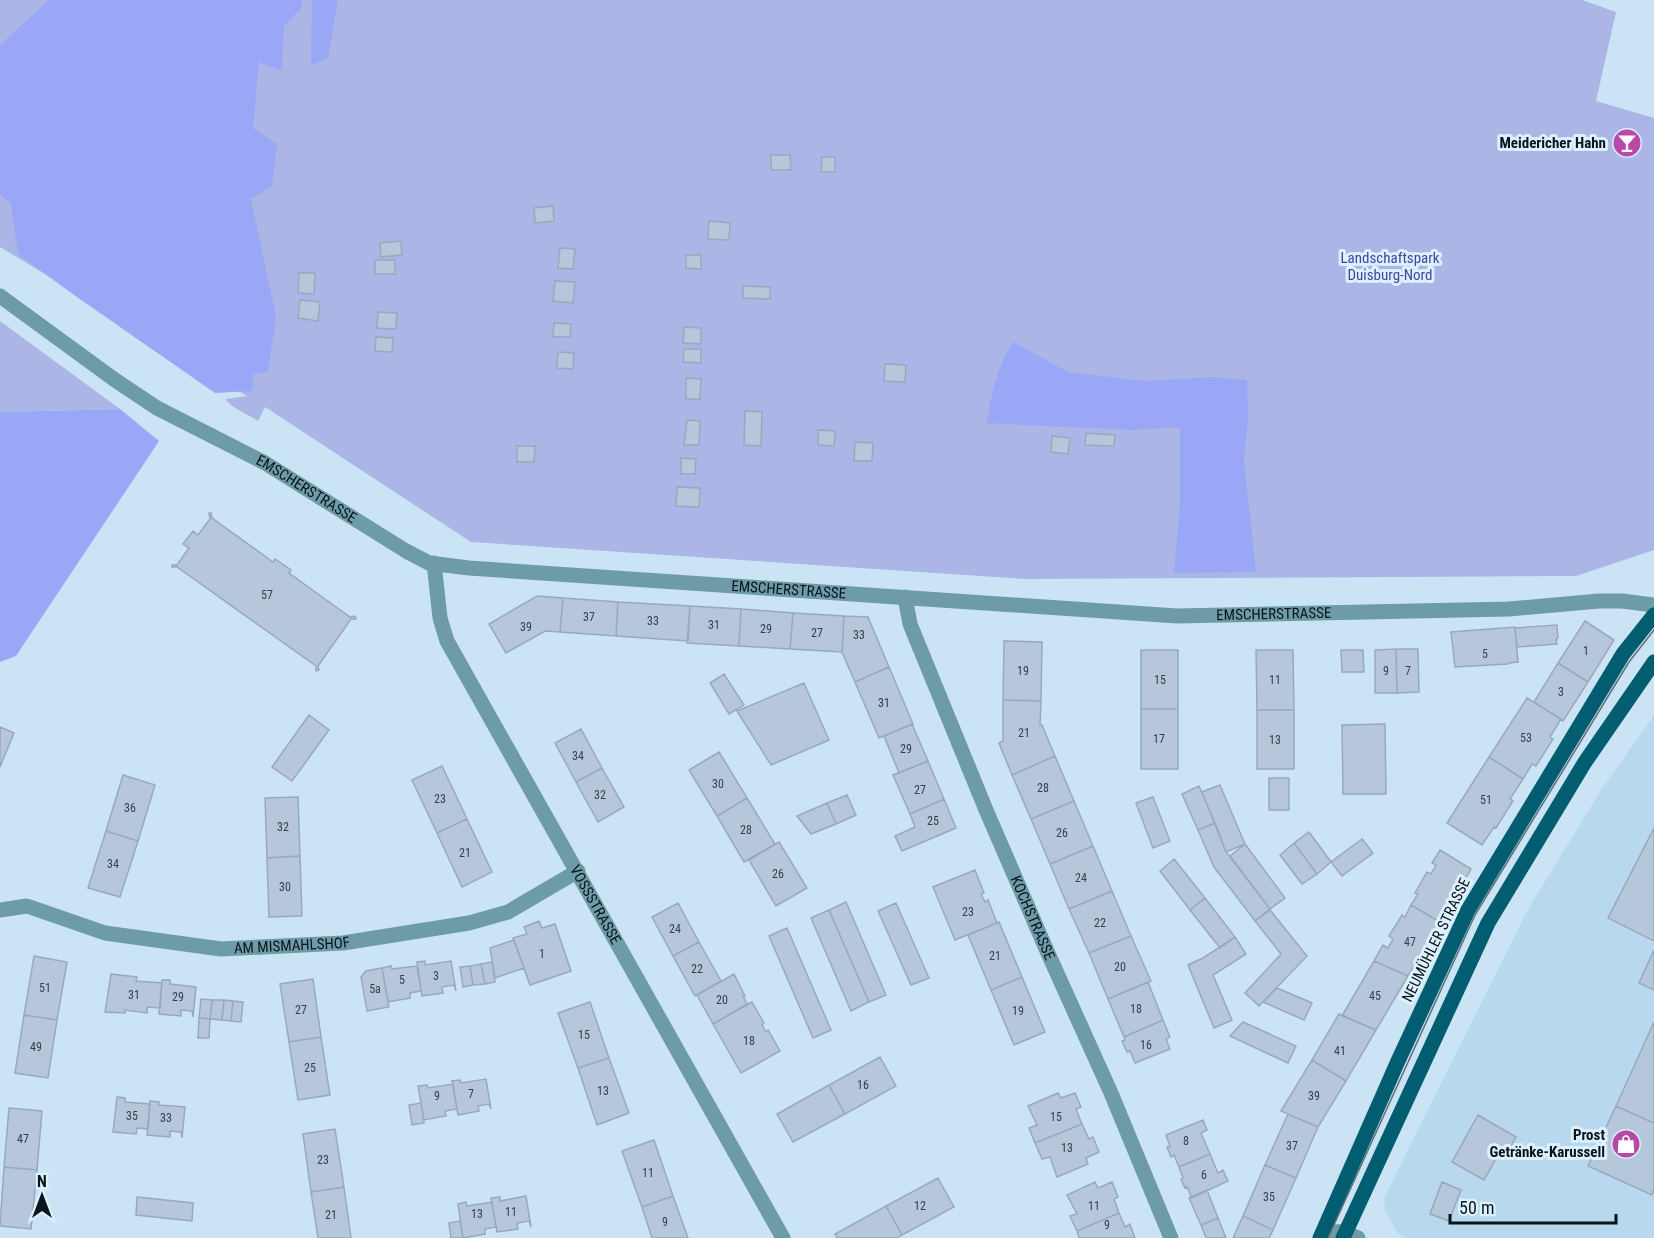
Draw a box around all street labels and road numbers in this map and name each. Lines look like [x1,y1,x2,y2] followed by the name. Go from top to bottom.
[253,451,360,527] street label: EMSCHERSTRASSE
[731,577,847,603] street label: EMSCHERSTRASSE
[1216,604,1332,624] street label: EMSCHERSTRASSE
[566,862,625,948] street label: VOSSSTRASSE
[1007,873,1059,963] street label: KOCHSTRASSE
[1398,875,1474,1005] street label: NEUMÜHLER STRASSE
[233,933,351,957] street label: AM MISMAHLSHOF

